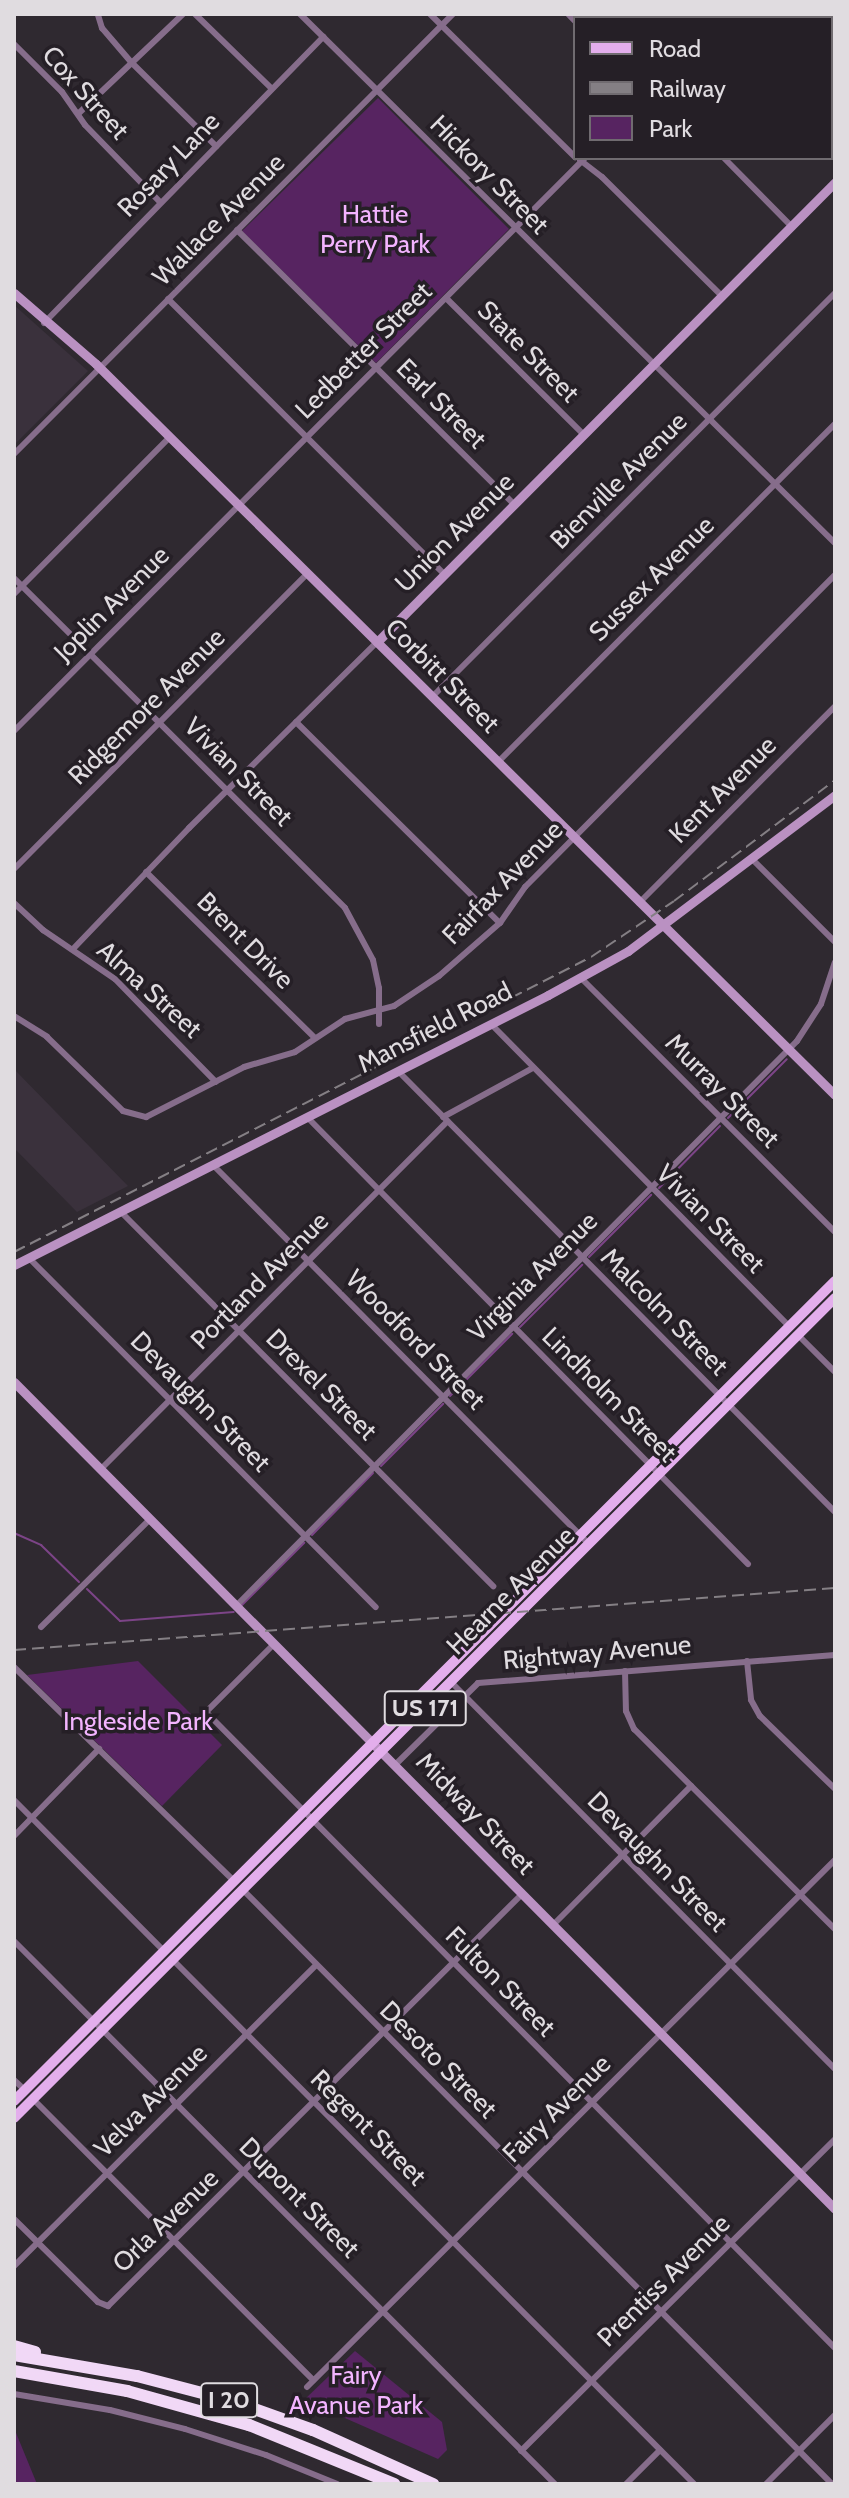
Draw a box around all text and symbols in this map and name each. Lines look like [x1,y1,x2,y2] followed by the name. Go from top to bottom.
[573,16,833,160] legend
[649,34,701,63] text: Road
[35,40,135,146] street label: Cox Street
[649,74,726,103] text: Railway
[111,106,227,224] street label: Rosary Lane
[423,109,555,241] street label: Hickory Street
[649,114,692,143] text: Park
[146,147,292,293] street label: Wallace Avenue
[320,199,430,260] park label: Hattie Perry Park
[289,276,439,426] street label: Ledbetter Street
[471,295,585,409] street label: State Street
[390,353,492,455] street label: Earl Street
[544,406,694,556] street label: Bienville Avenue
[389,467,521,599] street label: Union Avenue
[583,510,721,648] street label: Sussex Avenue
[48,540,176,668] street label: Joplin Avenue
[379,613,505,739] street label: Corbitt Street
[62,622,232,792] street label: Ridgemore Avenue
[177,711,299,833] street label: Vivian Street
[663,730,783,850] street label: Kent Avenue
[436,815,570,951] street label: Fairfax Avenue
[190,886,300,996] street label: Brent Drive
[90,935,208,1045] street label: Alma Street
[353,976,517,1080] street label: Mansfield Road
[658,1027,786,1155] street label: Murray Street
[649,1158,771,1280] street label: Vivian Street
[185,1206,335,1356] street label: Portland Avenue
[462,1206,604,1348] street label: Virginia Avenue
[594,1242,734,1382] street label: Malcolm Street
[339,1264,491,1416] street label: Woodford Street
[535,1321,683,1469] street label: Lindholm Street
[259,1323,383,1447] street label: Drexel Street
[124,1326,276,1478] street label: Devaughn Street
[441,1521,581,1661] street label: Hearne Avenue
[502,1629,692,1677] street label: Rightway Avenue
[383,1688,467,1728] road number: US 171
[63,1706,213,1738] park label: Ingleside Park
[409,1747,541,1881] street label: Midway Street
[581,1786,733,1938] street label: Devaughn Street
[439,1921,561,2043] street label: Fulton Street
[373,1995,503,2125] street label: Desoto Street
[88,2038,214,2164] street label: Velva Avenue
[497,2049,617,2169] street label: Fairy Avenue
[304,2064,432,2192] street label: Regent Street
[232,2131,366,2265] street label: Dupont Street
[107,2163,225,2279] street label: Orla Avenue
[591,2208,737,2354] street label: Prentiss Avenue
[289,2360,423,2422] park label: Fairy Avanue Park
[199,2380,259,2420] road number: I 20

